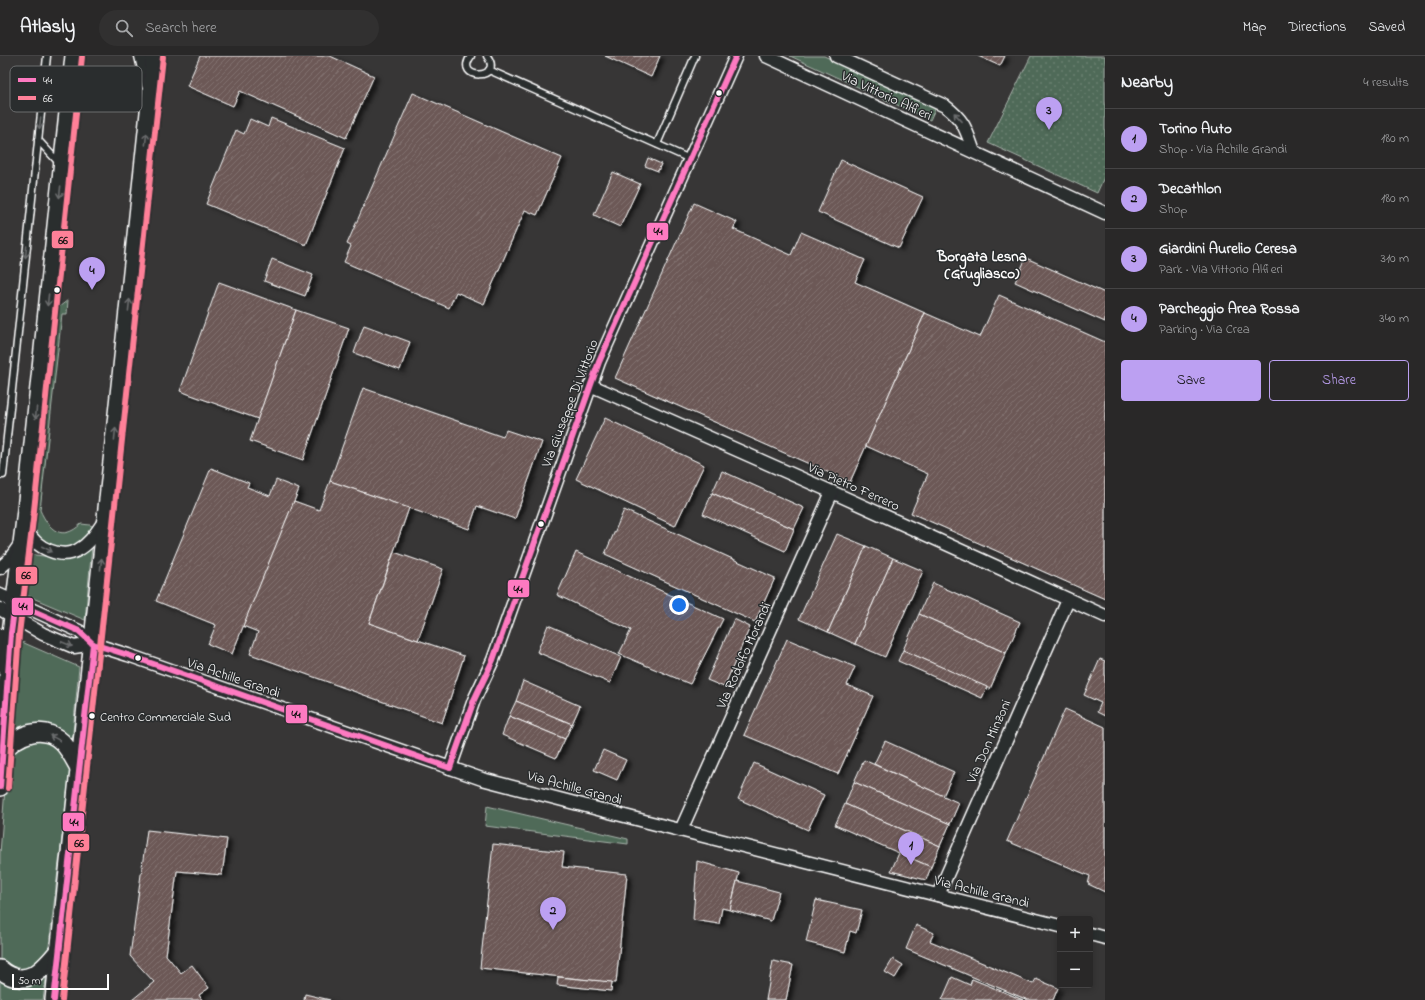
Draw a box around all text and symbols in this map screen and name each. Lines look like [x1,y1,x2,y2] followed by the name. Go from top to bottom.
[99,10,379,46] search box
[20,14,75,41] text: Atlasly
[113,17,135,39] icon: search
[145,17,217,39] text: Search here
[1243,17,1266,38] text: Map
[1288,17,1346,38] text: Directions
[1368,17,1405,38] text: Saved
[10,66,142,112] legend
[837,66,935,127] street label: Via Vittorio Alfieri
[1121,70,1173,95] text: Nearby
[43,73,53,89] text: 44
[1363,73,1409,92] text: 4 results
[714,88,724,98] unlabelled marker
[43,91,53,107] text: 66
[1036,97,1062,130] pin: 3
[953,112,963,122] one-way arrow
[36,116,44,129] one-way arrow
[1159,118,1232,140] text: Torino Auto
[1132,129,1136,148] text: 1
[1381,129,1409,148] text: 180 m
[143,133,150,146] one-way arrow
[1159,140,1287,159] text: Shop · Via Achille Grandi
[1159,178,1221,200] text: Decathlon
[56,185,63,198] one-way arrow
[1131,189,1137,208] text: 2
[1381,189,1409,208] text: 180 m
[1159,200,1187,219] text: Shop
[646,222,669,241] line badge: 44
[652,224,663,240] text: 44
[51,230,74,249] line badge: 66
[57,233,68,249] text: 66
[1159,238,1297,260] text: Giardini Aurelio Ceresa
[23,245,30,258] one-way arrow
[936,246,1027,287] district label: Borgata Lesna (Grugliasco)
[1131,249,1137,268] text: 3
[1381,249,1409,268] text: 310 m
[79,257,105,290] pin: 4
[1159,260,1283,279] text: Park · Via Vittorio Alfieri
[52,285,62,295] unlabelled marker
[45,293,52,306] one-way arrow
[1159,298,1300,320] text: Parcheggio Area Rossa
[125,299,132,312] one-way arrow
[1131,309,1137,328] text: 4
[1379,309,1409,328] text: 340 m
[1159,320,1250,339] text: Parking · Via Crea
[536,337,604,471] street label: Via Giuseppe Di Vittorio
[1121,360,1261,401] button: Save
[1269,360,1409,401] button: Share
[32,406,40,419] one-way arrow
[111,428,119,441] one-way arrow
[803,457,903,517] street label: Via Pietro Ferrero
[536,519,546,529] unlabelled marker
[41,546,53,553] one-way arrow
[97,558,105,571] one-way arrow
[15,566,38,585] line badge: 66
[20,568,31,584] text: 66
[507,579,530,598] line badge: 44
[512,582,523,598] text: 44
[669,595,689,615] your location
[11,597,34,616] line badge: 44
[17,599,28,615] text: 44
[711,599,777,713] street label: Via Rodolfo Morandi
[61,641,73,649] one-way arrow
[183,652,283,704] street label: Via Achille Grandi
[133,653,143,663] unlabelled marker
[961,697,1017,788] street label: Via Don Minzoni
[285,704,308,724] line badge: 44
[290,707,301,723] text: 44
[100,708,232,727] place label: Centro Commerciale Sud
[87,711,97,721] marker: Centro Commerciale Sud
[49,734,61,742] one-way arrow
[524,765,624,811] street label: Via Achille Grandi
[62,812,85,832] line badge: 44
[68,815,79,831] text: 44
[898,832,924,865] pin: 1
[67,833,90,852] line badge: 66
[73,836,84,852] text: 66
[931,870,1031,914] street label: Via Achille Grandi
[540,897,566,930] pin: 2
[1057,916,1093,988] map controls
[1057,916,1093,952] button: +
[1057,952,1093,988] button: −
[12,972,109,991] scale bar
[18,973,40,989] text: 50 m

